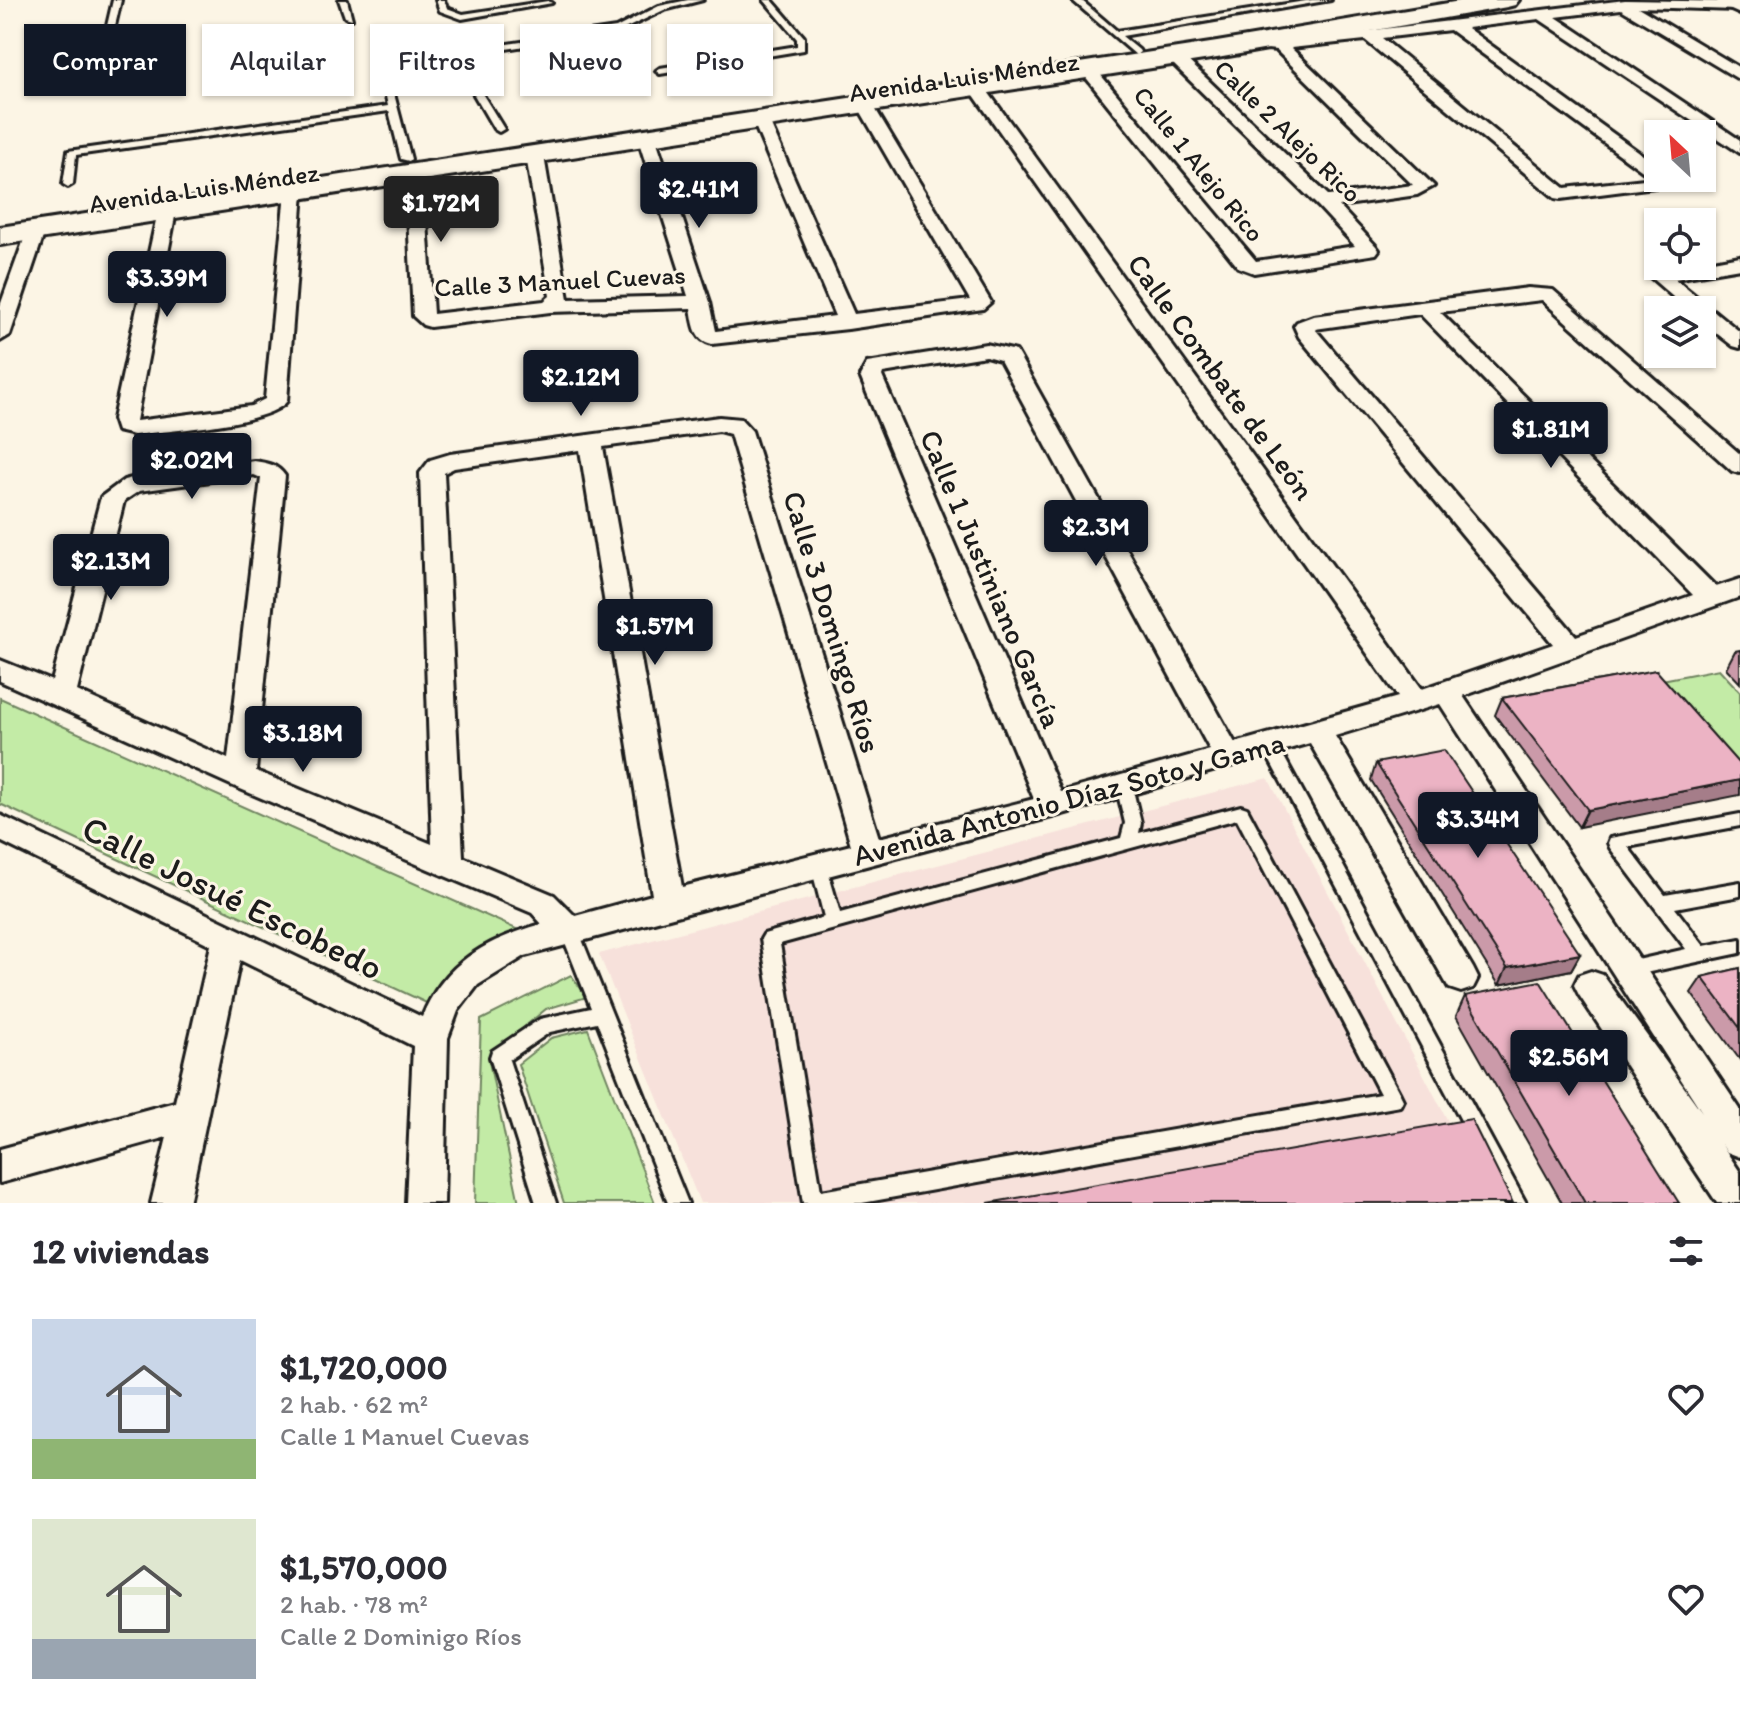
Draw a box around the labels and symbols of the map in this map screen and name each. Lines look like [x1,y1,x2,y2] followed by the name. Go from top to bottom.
[847,45,1081,109] street label: Avenida Luis Méndez
[1208,53,1368,209] street label: Calle 2 Alejo Rico
[1127,80,1271,248] street label: Calle 1 Alejo Rico
[1644,120,1716,192] north arrow
[87,156,321,220] street label: Avenida Luis Méndez
[634,162,764,230] pin: $2.41M
[376,176,506,244] pin: $1.72M
[1120,246,1323,507] street label: Calle Combate de León
[102,251,232,319] pin: $3.39M
[433,258,687,304] street label: Calle 3 Manuel Cuevas
[516,350,646,418] pin: $2.12M
[1486,402,1616,470] pin: $1.81M
[912,424,1071,734] street label: Calle 1 Justiniano García
[127,433,257,501] pin: $2.02M
[775,486,890,757] street label: Calle 3 Domingo Ríos
[1040,500,1152,568] pin: $2.3M
[46,534,176,602] pin: $2.13M
[590,599,720,667] pin: $1.57M
[238,706,368,774] pin: $3.18M
[849,723,1289,874] street label: Avenida Antonio Díaz Soto y Gama
[1413,792,1543,860] pin: $3.34M
[76,806,390,989] street label: Calle Josué Escobedo
[1504,1030,1634,1098] pin: $2.56M

